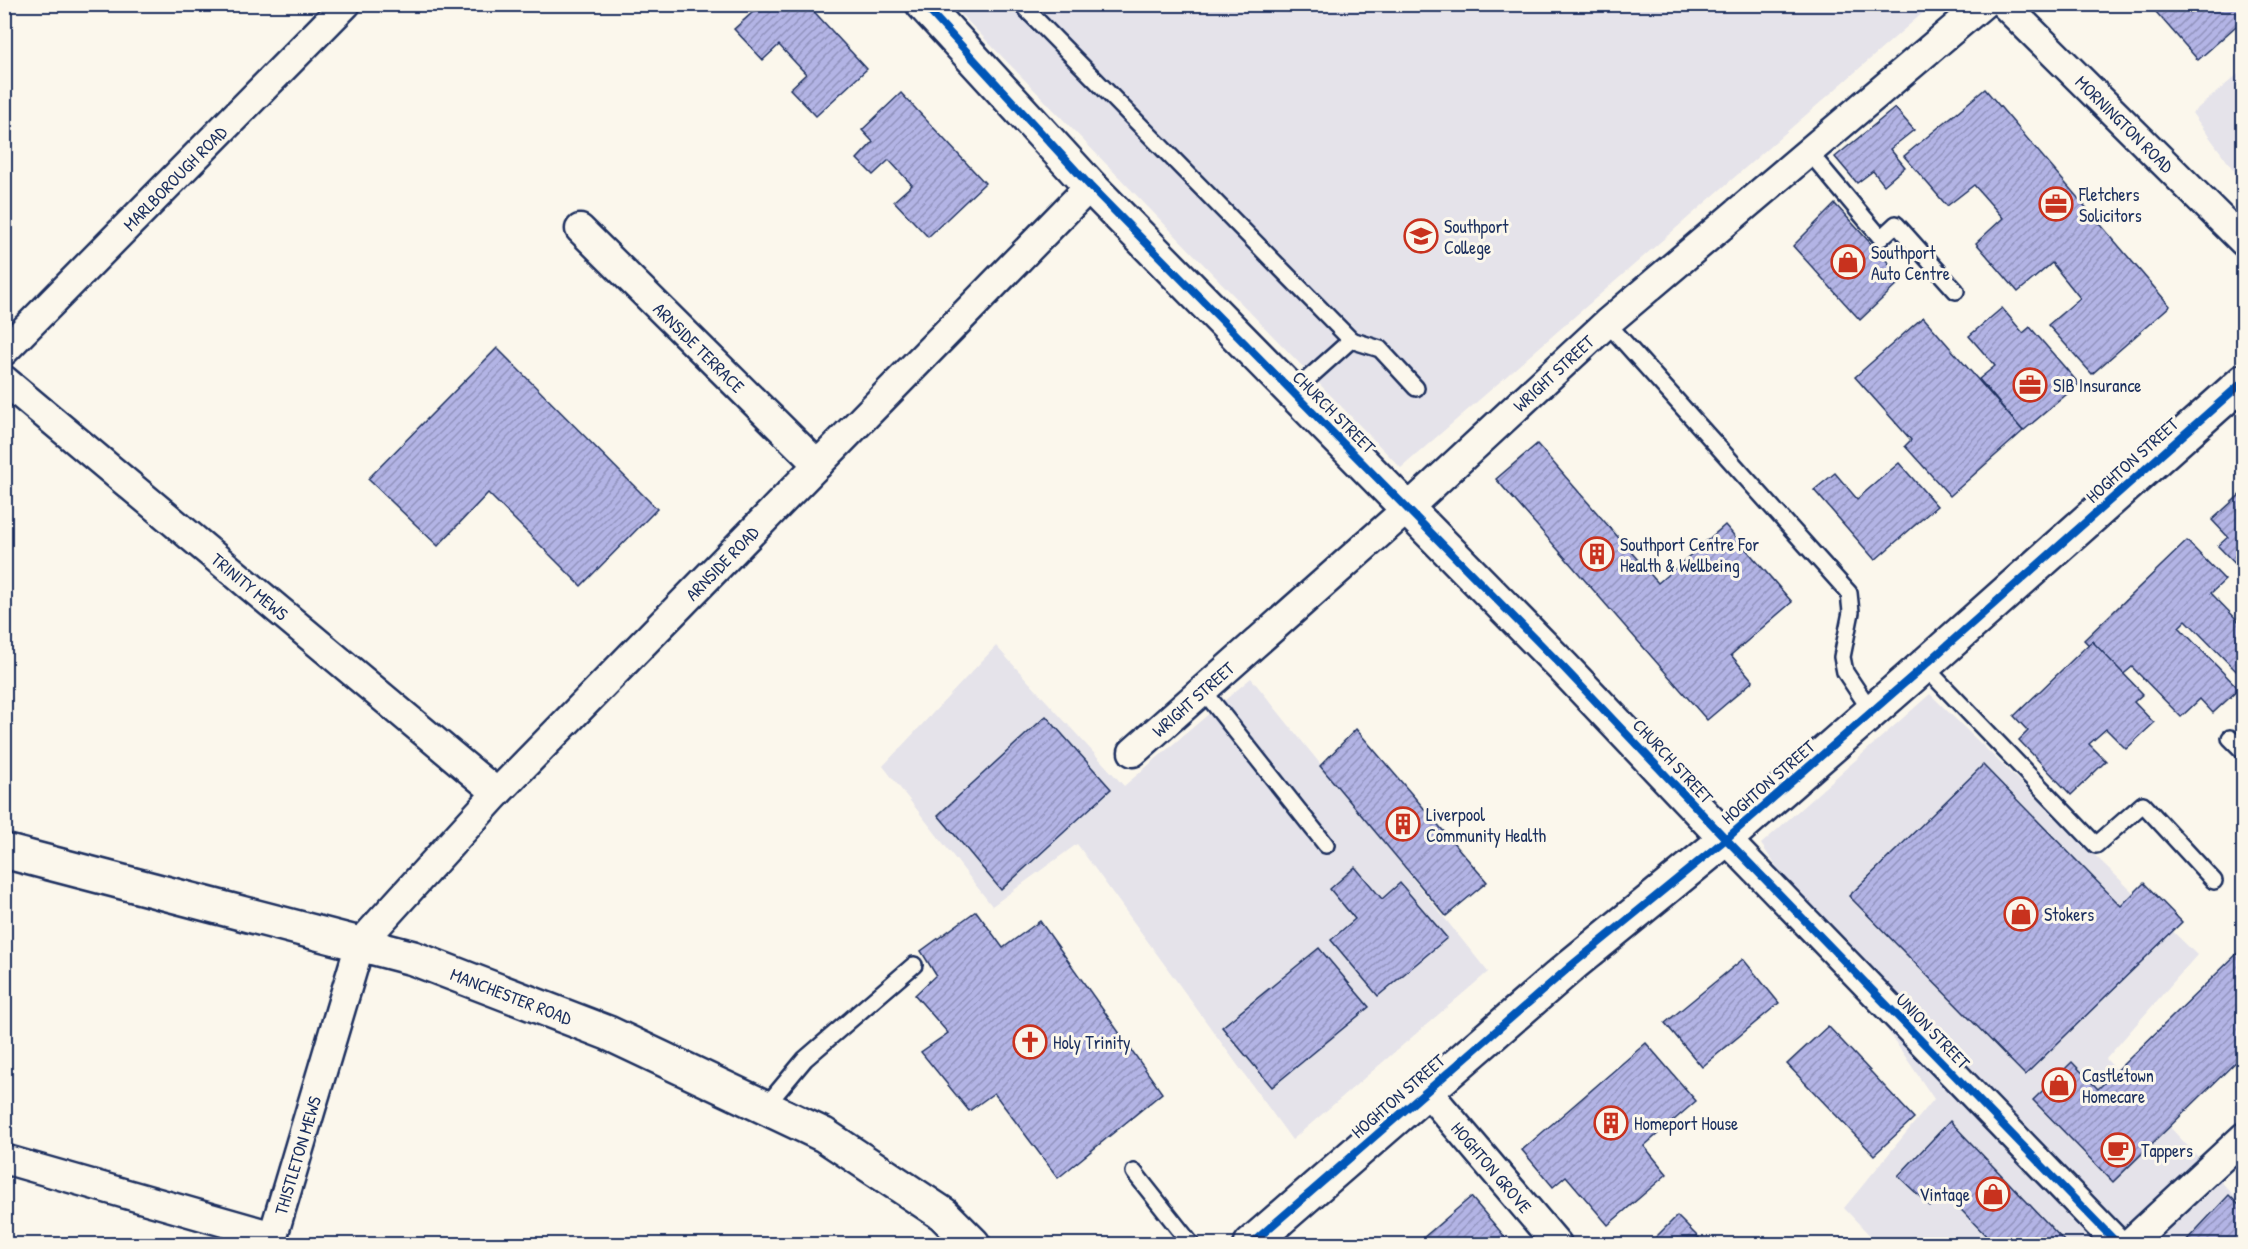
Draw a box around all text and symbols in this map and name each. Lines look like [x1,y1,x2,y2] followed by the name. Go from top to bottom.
[2070,70,2180,178] street label: MORNINGTON ROAD
[117,120,232,236] street label: MARLBOROUGH ROAD
[2078,182,2142,228] place label: Fletchers Solicitors
[2038,186,2074,222] office icon: Fletchers Solicitors
[1444,214,1509,260] place label: Southport College
[1403,218,1439,254] school or university icon: Southport College
[1871,240,1950,286] place label: Southport Auto Centre
[1830,244,1866,280] shop icon: Southport Auto Centre
[648,296,750,398] street label: ARNSIDE TERRACE
[1507,329,1600,417] street label: WRIGHT STREET
[1287,365,1381,459] street label: CHURCH STREET
[2012,367,2048,403] office icon: SIB Insurance
[2053,373,2142,398] place label: SIB Insurance
[2080,411,2184,508] street label: HOGHTON STREET
[680,520,764,606] street label: ARNSIDE ROAD
[1620,532,1759,578] place label: Southport Centre For Health & Wellbeing
[1579,536,1615,572] building icon: Southport Centre For Health & Wellbeing
[206,547,294,626] street label: TRINITY MEWS
[1146,655,1240,742] street label: WRIGHT STREET
[1627,713,1719,809] street label: CHURCH STREET
[1716,734,1821,830] street label: HOGHTON STREET
[1426,802,1547,848] place label: Liverpool Community Health
[1385,806,1421,842] building icon: Liverpool Community Health
[2003,896,2039,932] shop icon: Stokers
[2044,902,2094,927] place label: Stokers
[447,961,576,1031] street label: MANCHESTER ROAD
[1890,988,1976,1075] street label: UNION STREET
[1012,1024,1048,1060] church icon: Holy Trinity
[1053,1030,1131,1055] place label: Holy Trinity
[1346,1048,1451,1144] street label: HOGHTON STREET
[2082,1063,2154,1109] place label: Castletown Homecare
[2041,1067,2077,1103] shop icon: Castletown Homecare
[268,1093,327,1218] street label: THISTLETON MEWS
[1593,1105,1629,1141] building icon: Homeport House
[1634,1111,1738,1136] place label: Homeport House
[1446,1116,1538,1218] street label: HOGHTON GROVE
[2100,1132,2136,1168] cafe icon: Tappers
[2141,1138,2193,1163] place label: Tappers
[1975,1176,2011,1212] shop icon: Vintage
[1919,1182,1970,1207] place label: Vintage

